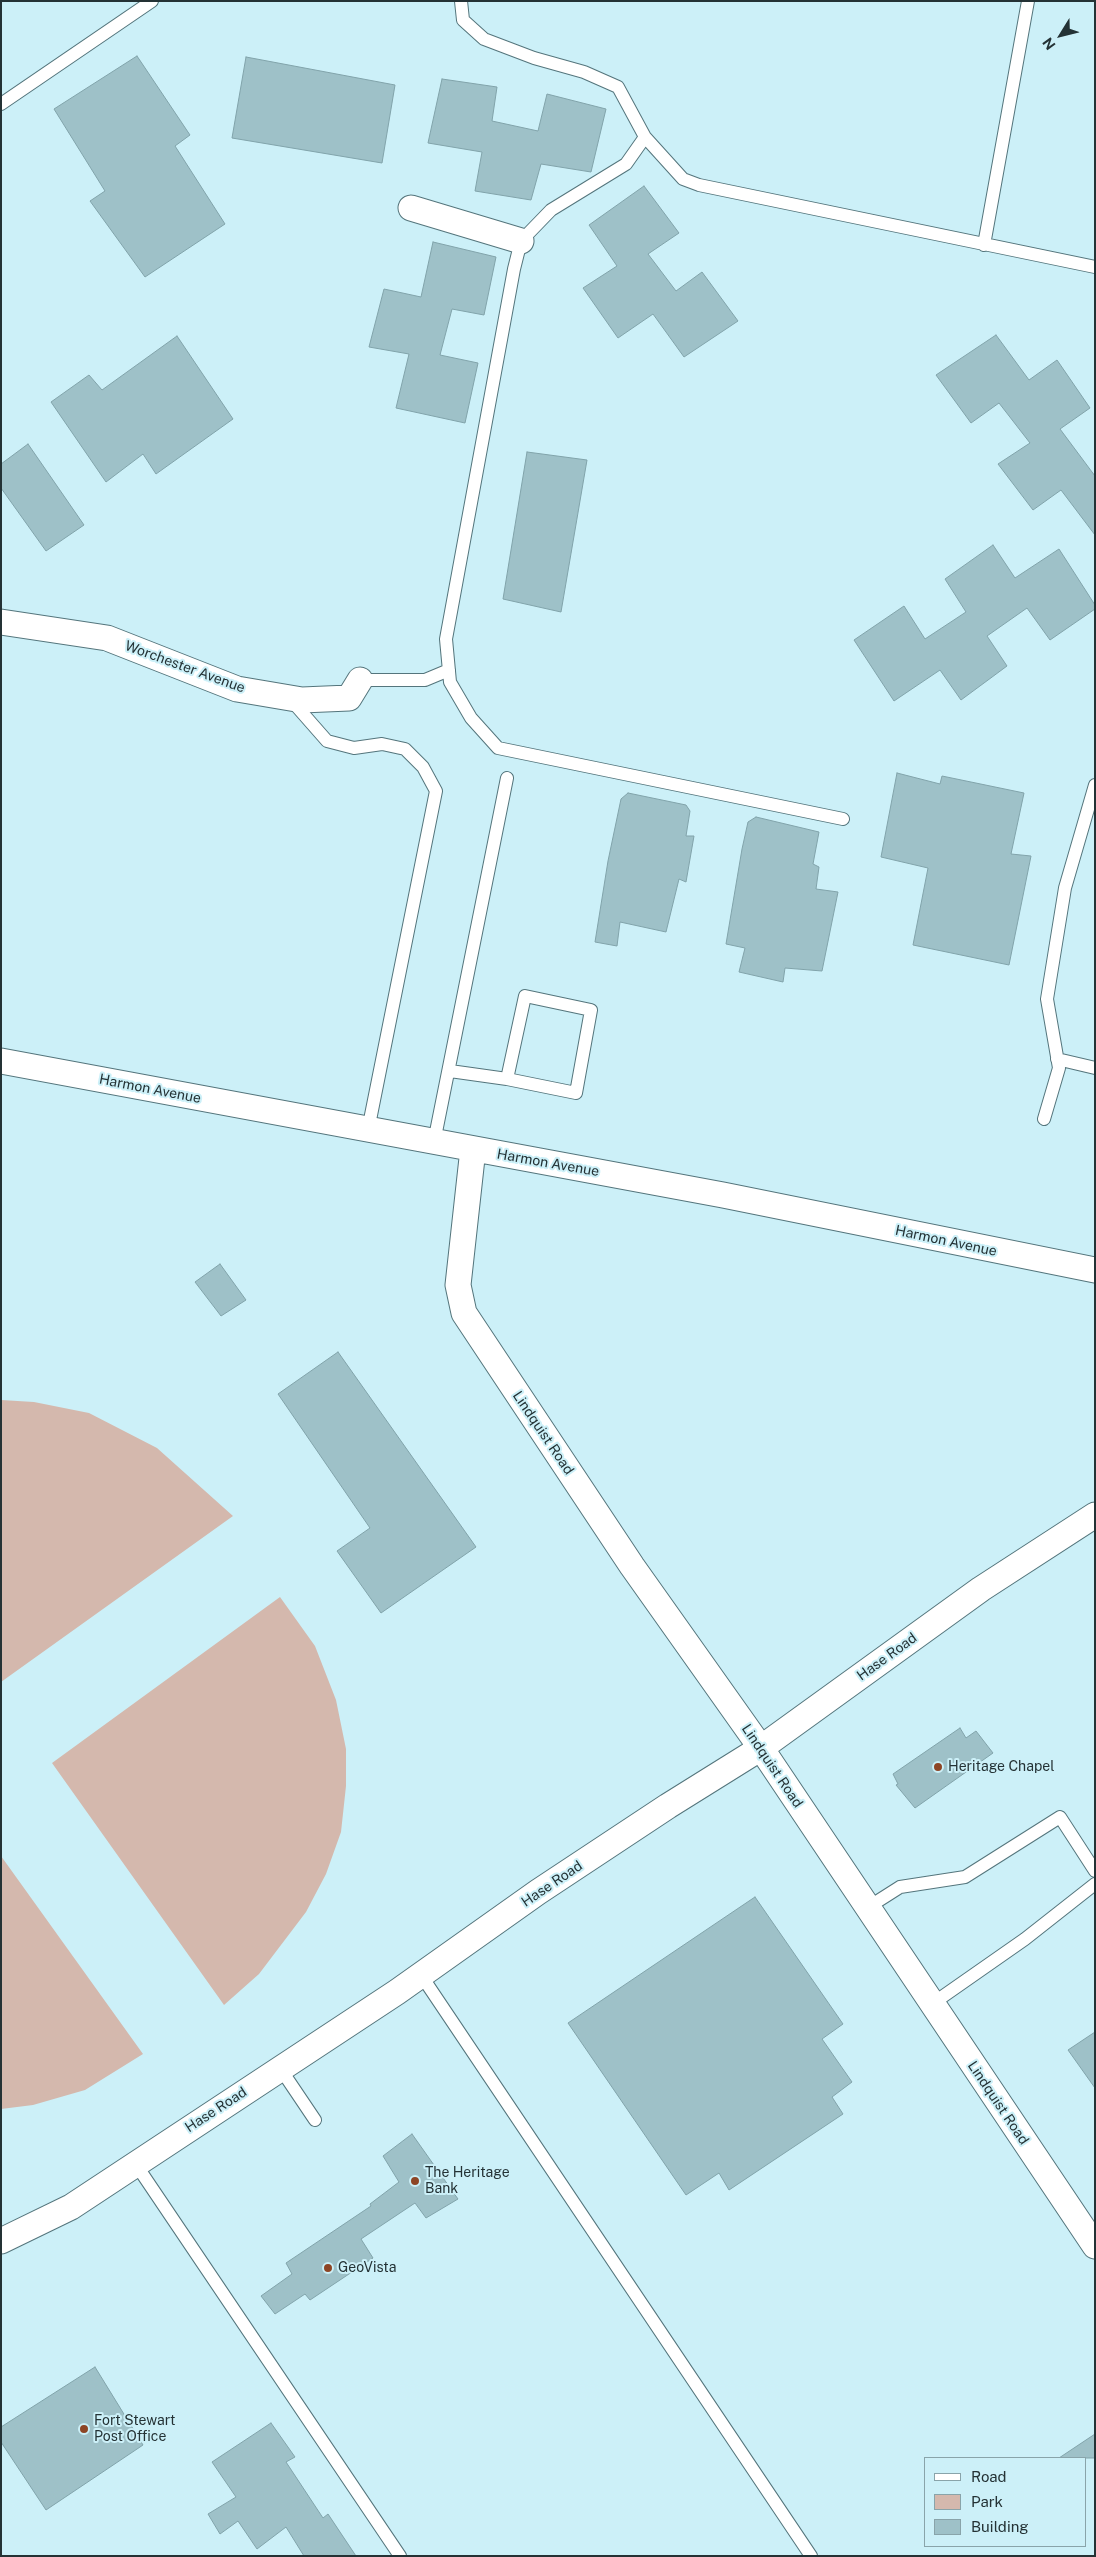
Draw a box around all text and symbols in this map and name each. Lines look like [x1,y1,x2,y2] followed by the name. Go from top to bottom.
[1036,10,1086,60] north arrow
[1039,35,1059,53] text: N
[123,637,247,697] street label: Worchester Avenue
[98,1071,202,1107] street label: Harmon Avenue
[496,1146,600,1180] street label: Harmon Avenue
[894,1222,998,1260] street label: Harmon Avenue
[509,1388,577,1478] street label: Lindquist Road
[854,1630,920,1684] street label: Hase Road
[738,1721,806,1811] street label: Lindquist Road
[948,1759,1054,1775] place label: Heritage Chapel
[932,1761,944,1773] marker: Heritage Chapel
[518,1857,586,1911] street label: Hase Road
[964,2058,1032,2148] street label: Lindquist Road
[182,2084,250,2136] street label: Hase Road
[425,2165,510,2198] place label: The Heritage Bank
[409,2175,421,2187] marker: The Heritage Bank
[338,2260,396,2276] place label: GeoVista
[322,2262,334,2274] marker: GeoVista
[94,2413,176,2446] place label: Fort Stewart Post Office
[78,2423,90,2435] marker: Fort Stewart Post Office
[924,2457,1086,2547] legend
[971,2468,1007,2485] text: Road
[971,2493,1003,2510] text: Park
[971,2518,1029,2535] text: Building

